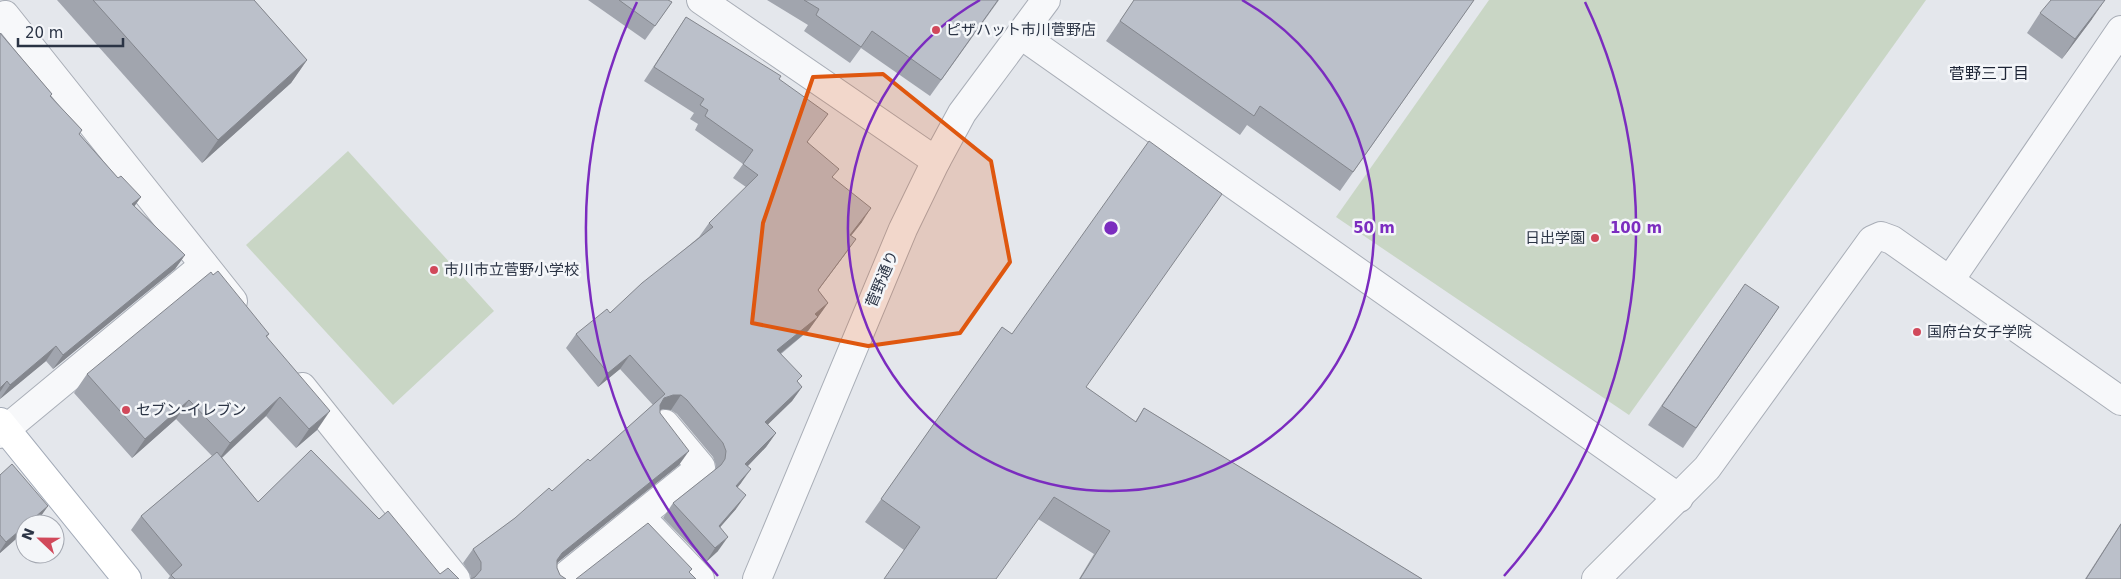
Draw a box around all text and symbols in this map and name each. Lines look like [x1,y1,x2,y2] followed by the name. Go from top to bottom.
[18,15,122,47] scale bar
[946,21,1096,39] place label: ピザハット市川菅野店
[25,24,63,42] text: 20 m
[930,24,942,36] marker: ピザハット市川菅野店
[1949,64,2029,83] district label: 菅野三丁目
[1102,219,1120,237] centre of rings
[1353,219,1395,237] text: 50 m
[1610,219,1662,237] text: 100 m
[1525,229,1585,247] place label: 日出学園
[1589,232,1601,244] marker: 日出学園
[862,248,902,310] street label: 菅野通り
[444,261,579,279] place label: 市川市立菅野小学校
[428,264,440,276] marker: 市川市立菅野小学校
[1927,323,2032,341] place label: 国府台女子学院
[1911,326,1923,338] marker: 国府台女子学院
[136,401,246,419] place label: セブン-イレブン
[120,404,132,416] marker: セブン-イレブン
[15,514,65,564] north arrow
[18,526,38,543] text: N

